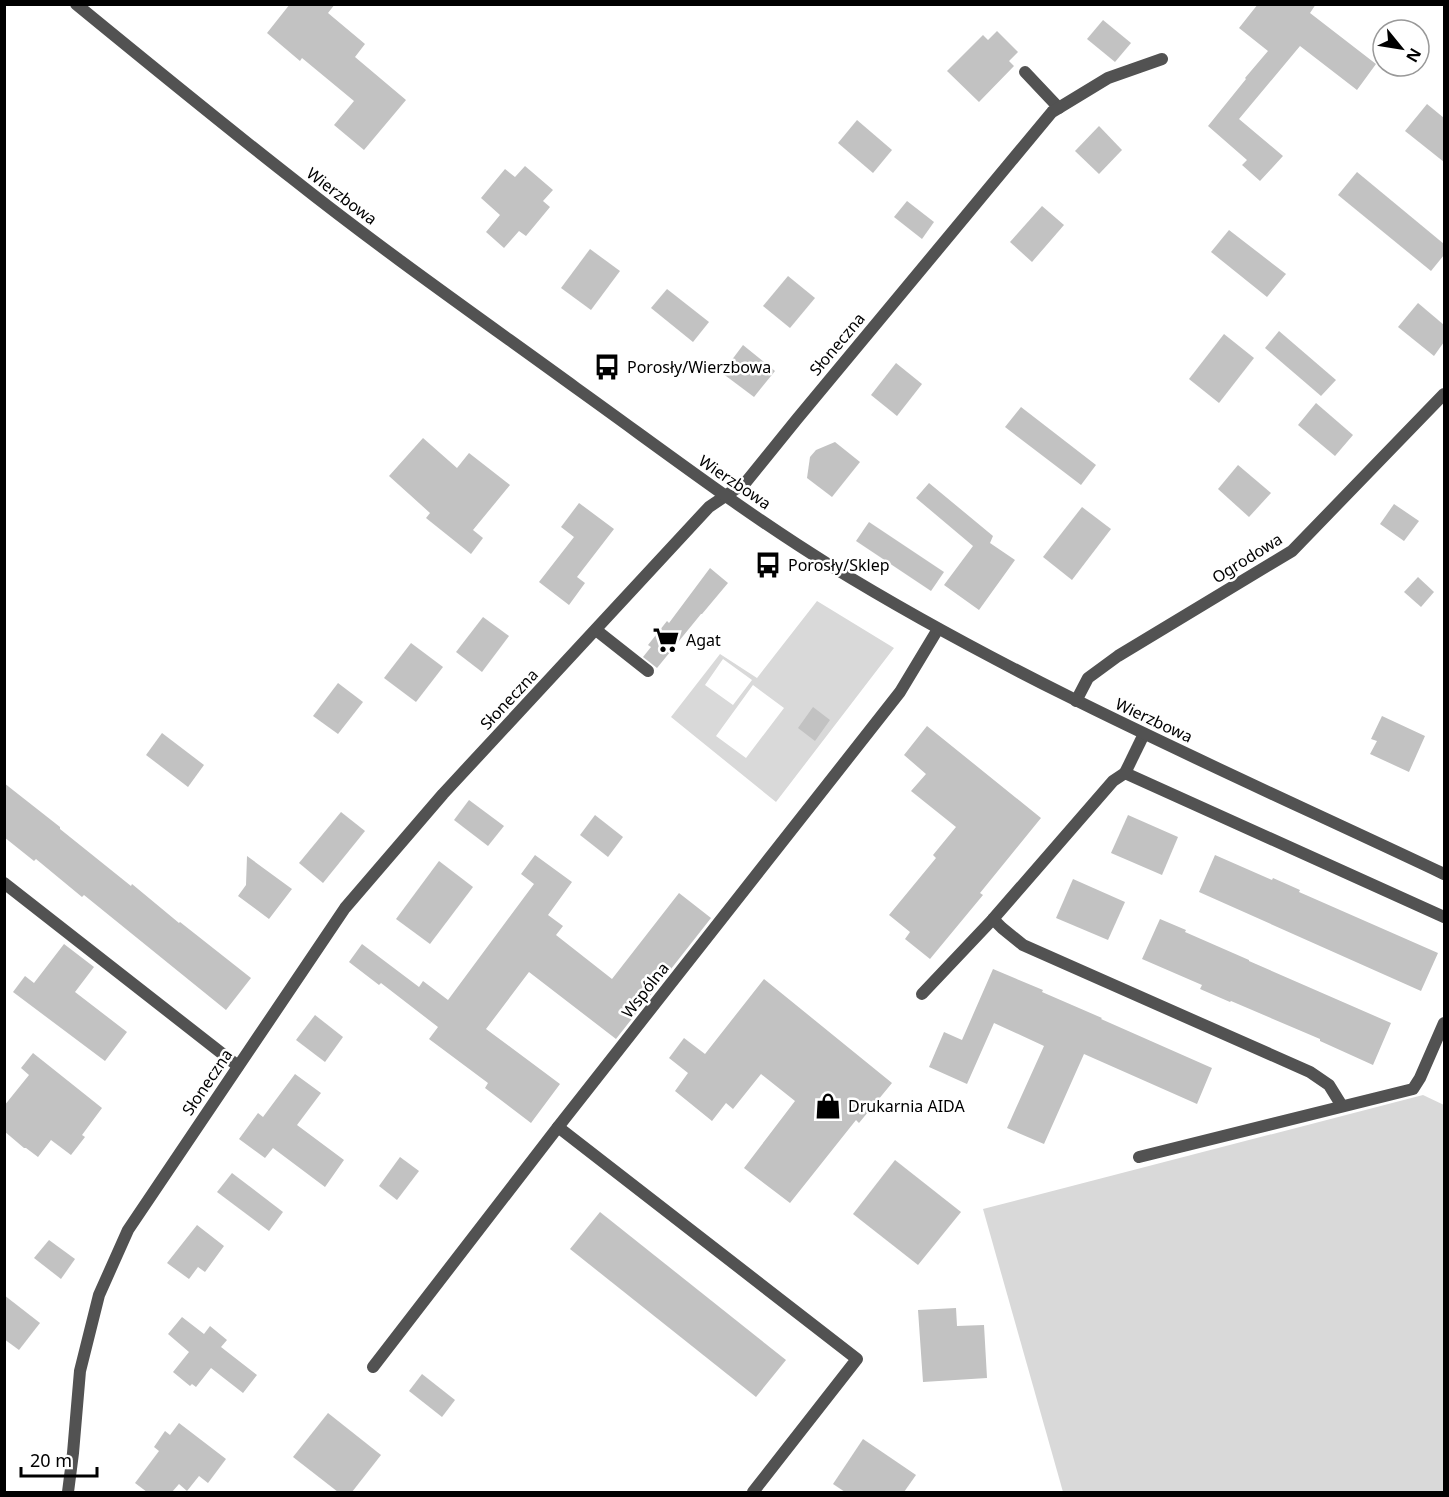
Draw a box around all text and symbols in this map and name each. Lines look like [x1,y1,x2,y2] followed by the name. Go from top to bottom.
[1371,18,1431,78] north arrow
[1401,44,1427,67] text: N
[302,162,382,230] street label: Wierzbowa
[804,308,870,380] street label: Słoneczna
[592,352,622,382] bus stop icon: Porosły/Wierzbowa
[627,356,771,378] place label: Porosły/Wierzbowa
[694,450,776,514] street label: Wierzbowa
[1208,528,1286,588] street label: Ogrodowa
[753,550,783,580] bus stop icon: Porosły/Sklep
[788,554,890,576] place label: Porosły/Sklep
[651,625,681,655] supermarket icon: Agat
[686,629,721,651] place label: Agat
[475,664,543,734] street label: Słoneczna
[1112,693,1196,747] street label: Wierzbowa
[616,958,674,1022] street label: Wspólna
[177,1045,237,1119] street label: Słoneczna
[813,1091,843,1121] shop icon: Drukarnia AIDA
[848,1095,965,1117] place label: Drukarnia AIDA
[21,1440,98,1478] scale bar
[30,1448,72,1472] text: 20 m

